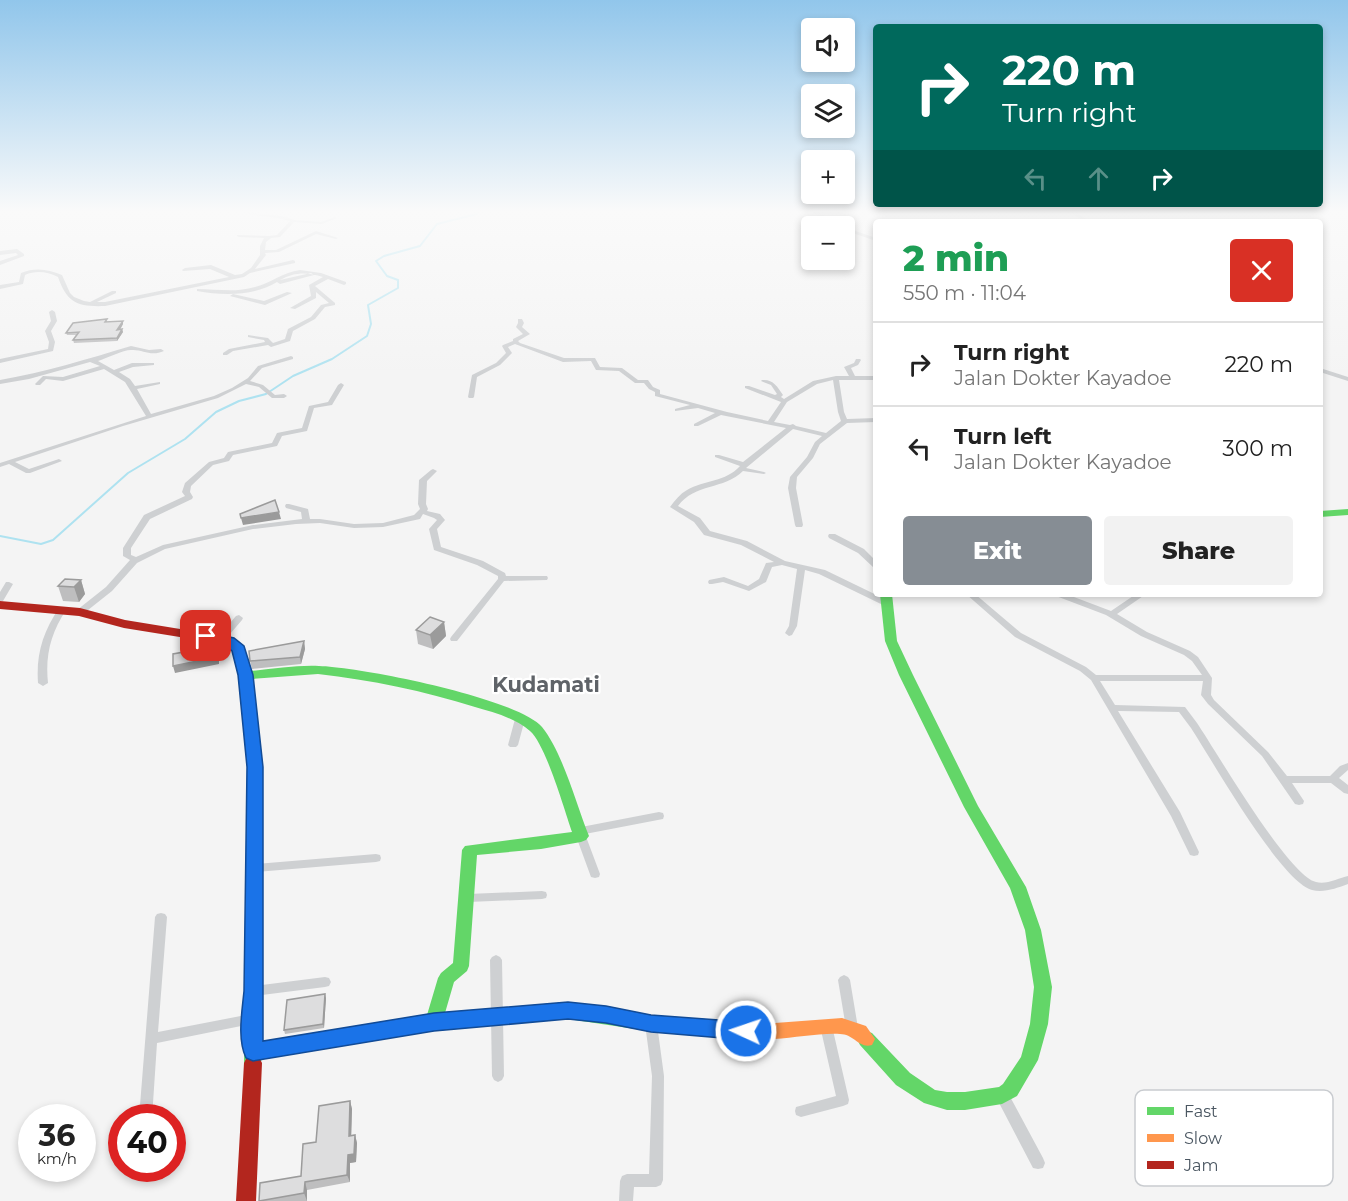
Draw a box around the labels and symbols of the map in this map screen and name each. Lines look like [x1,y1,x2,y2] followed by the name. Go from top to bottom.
[180,610,231,661] pin
[492,672,600,697] district label: Kudamati
[714,999,778,1063] position arrow
[1135,1090,1333,1186] legend
[1184,1102,1218,1121] text: Fast
[108,1104,186,1182] speed limit sign: 40
[1184,1129,1222,1148] text: Slow
[1183,1156,1218,1175] text: Jam

